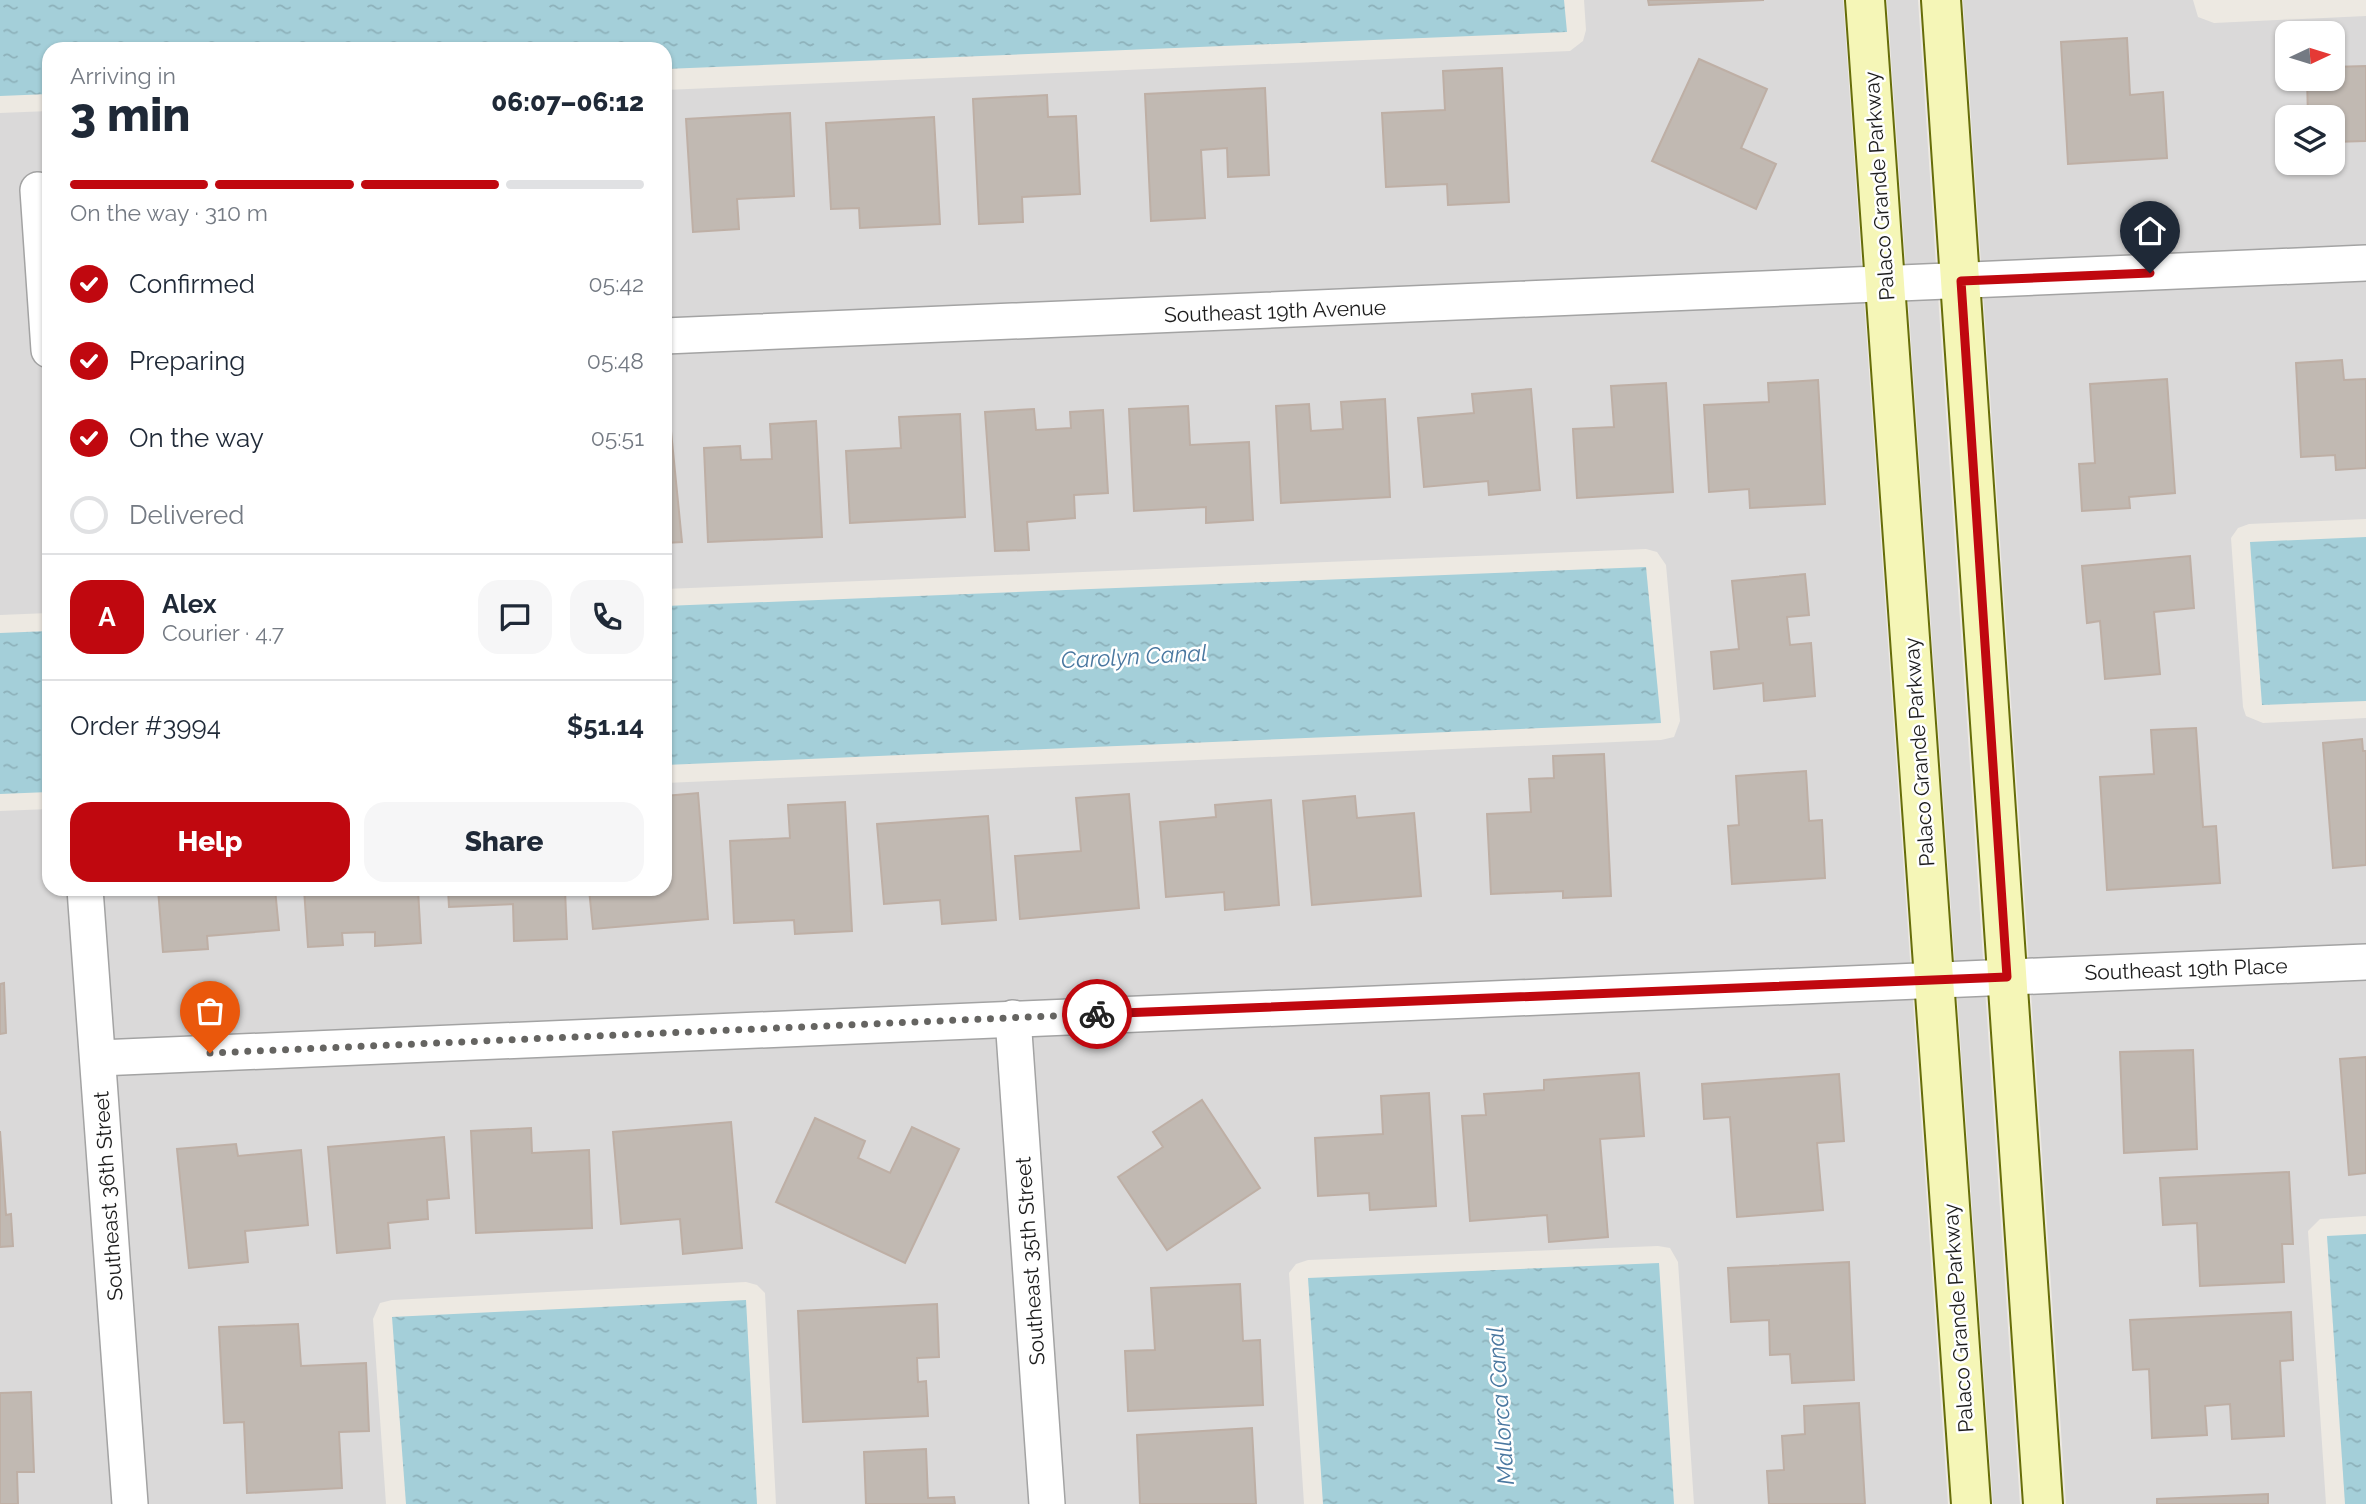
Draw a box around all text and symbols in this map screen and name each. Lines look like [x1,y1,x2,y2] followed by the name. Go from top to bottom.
[2275,21,2345,91] north arrow
[2275,21,2345,175] map controls
[70,62,176,89] text: Arriving in
[1859,71,1899,301] street label: Palaco Grande Parkway
[491,87,644,117] text: 06:07–06:12
[70,88,190,142] text: 3 min
[2275,105,2345,175] button: layers
[70,199,268,226] text: On the way · 310 m
[2120,201,2180,273] pin
[2131,212,2169,250] icon: home
[70,265,108,303] icon: check
[129,269,255,299] text: Confirmed
[589,270,644,297] text: 05:42
[1163,295,1387,327] street label: Southeast 19th Avenue
[70,342,108,380] icon: check
[129,346,245,376] text: Preparing
[587,347,644,374] text: 05:48
[70,419,108,457] icon: check
[129,423,264,453] text: On the way
[591,424,644,451] text: 05:51
[129,500,244,530] text: Delivered
[478,580,552,654] button: chat
[570,580,644,654] button: phone
[162,589,217,619] text: Alex
[98,602,116,632] text: A
[162,619,284,646] text: Courier · 4.7
[1899,637,1939,867] street label: Palaco Grande Parkway
[1060,639,1208,673] water label: Carolyn Canal
[70,711,221,741] text: Order #3994
[567,711,644,741] text: $51.14
[70,802,350,882] button: Help
[364,802,644,882] button: Share
[2084,953,2288,985] street label: Southeast 19th Place
[1062,979,1132,1049] courier
[180,981,240,1053] pin
[191,992,229,1030] icon: bag
[1078,995,1116,1033] icon: bike
[88,1090,128,1302] street label: Southeast 36th Street
[1010,1156,1050,1366] street label: Southeast 35th Street
[1938,1203,1978,1433] street label: Palaco Grande Parkway
[1481,1326,1519,1486] water label: Mallorca Canal

